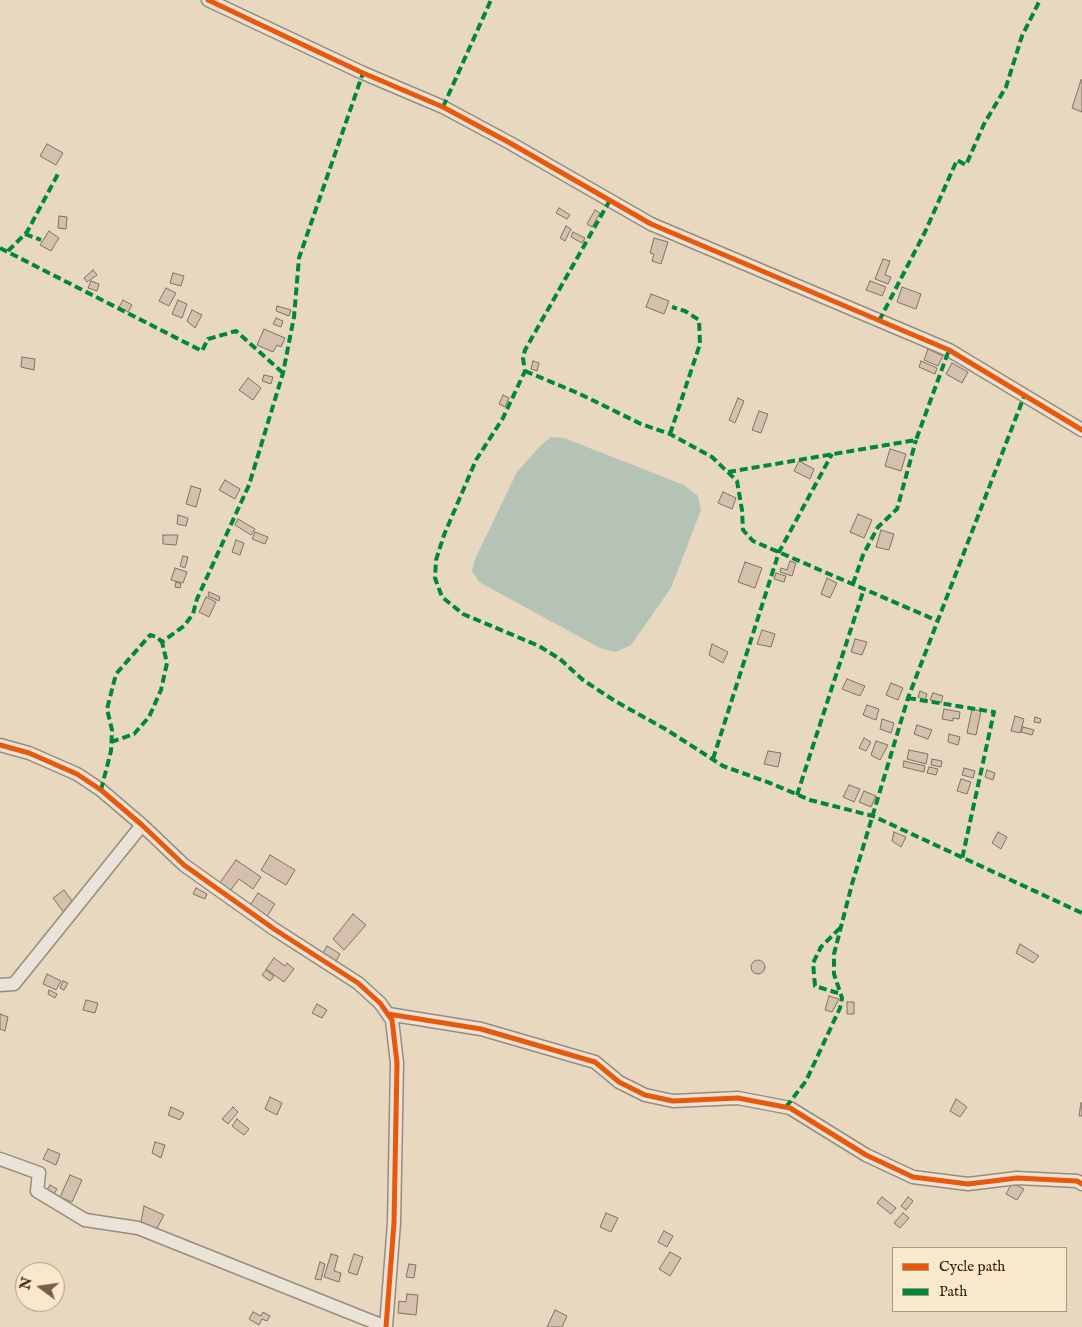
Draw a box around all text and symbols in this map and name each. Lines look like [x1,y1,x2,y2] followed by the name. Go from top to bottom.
[892,1247,1067,1312] legend
[939,1257,1005,1276] text: Cycle path
[15,1262,65,1312] north arrow
[16,1276,37,1292] text: N
[939,1282,967,1301] text: Path

